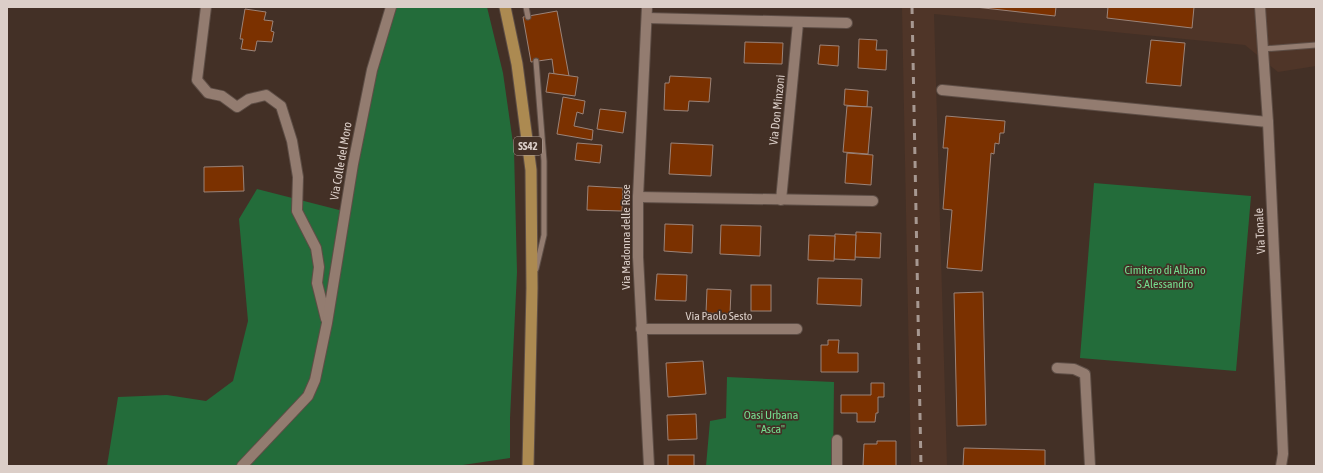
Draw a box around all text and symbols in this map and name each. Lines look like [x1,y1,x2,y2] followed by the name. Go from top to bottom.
[766,74,788,146] street label: Via Don Minzoni
[327,121,355,201] street label: Via Colle del Moro
[514,137,542,155] road number: SS42
[619,184,633,290] street label: Via Madonna delle Rose
[1252,208,1268,254] street label: Via Tonale
[1124,263,1206,291] park label: Cimitero di Albano S.Alessandro
[686,309,753,323] street label: Via Paolo Sesto
[744,408,798,436] park label: Oasi Urbana "Asca"

